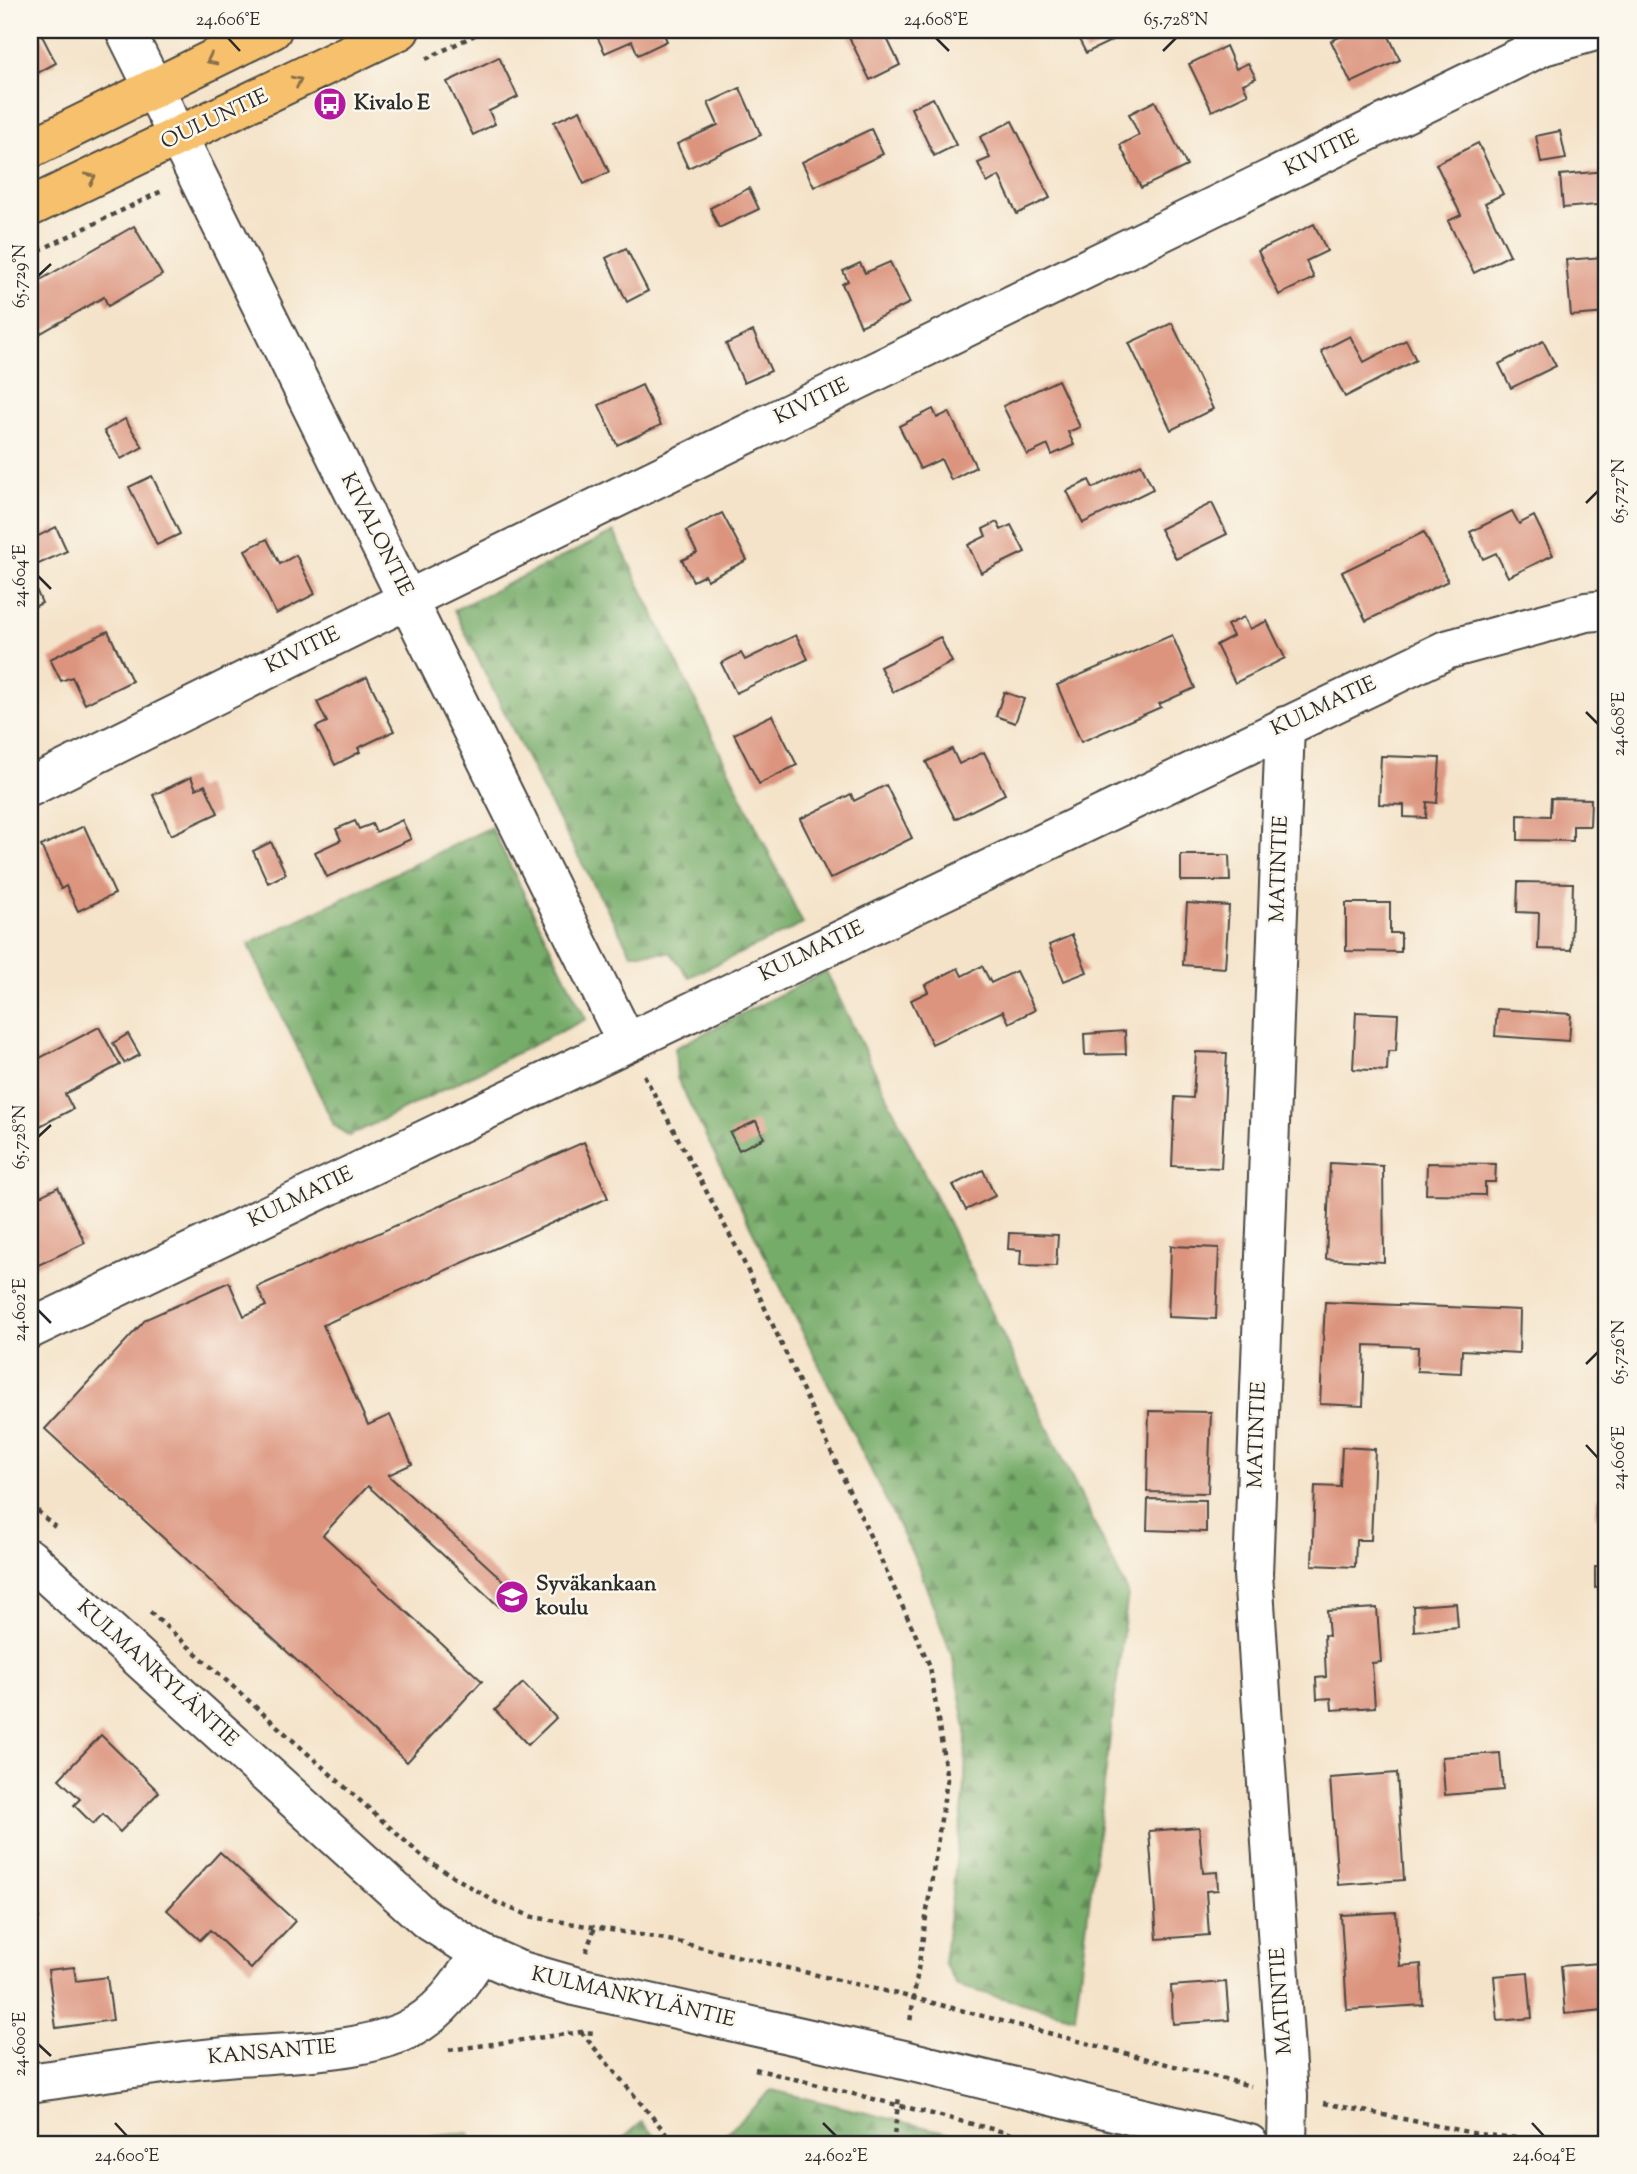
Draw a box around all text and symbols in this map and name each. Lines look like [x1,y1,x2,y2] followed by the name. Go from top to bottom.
[196,8,260,34] text: 24.606°E
[904,8,968,34] text: 24.608°E
[1144,8,1208,34] text: 65.728°N
[206,52,218,66] one-way arrow
[290,75,302,89] one-way arrow
[156,82,274,158] street label: OULUNTIE
[311,85,349,123] bus stop icon: Kivalo E
[354,89,430,119] place label: Kivalo E
[1279,123,1365,185] street label: KIVITIE
[84,172,97,186] one-way arrow
[8,244,34,308] text: 65.729°N
[769,371,855,433] street label: KIVITIE
[1607,459,1633,523] text: 65.727°N
[332,468,420,602] street label: KIVALONTIE
[8,544,34,608] text: 24.604°E
[260,620,346,682] street label: KIVITIE
[1266,669,1382,745] street label: KULMATIE
[1607,692,1633,756] text: 24.608°E
[1263,815,1297,923] street label: MATINTIE
[754,914,870,990] street label: KULMATIE
[8,1105,34,1169] text: 65.728°N
[243,1160,359,1236] street label: KULMATIE
[8,1278,34,1342] text: 24.602°E
[1607,1320,1633,1384] text: 65.726°N
[1241,1381,1275,1489] street label: MATINTIE
[1607,1426,1633,1490] text: 24.606°E
[535,1570,657,1624] place label: Syväkankaan koulu
[493,1578,531,1616] school or university icon: Syväkankaan koulu
[70,1593,245,1755] street label: KULMANKYLÄNTIE
[1263,1946,1301,2056] street label: MATINTIE
[528,1960,738,2036] street label: KULMANKYLÄNTIE
[8,2011,34,2076] text: 24.600°E
[206,2032,338,2074] street label: KANSANTIE
[95,2144,160,2170] text: 24.600°E
[804,2144,868,2170] text: 24.602°E
[1512,2144,1576,2170] text: 24.604°E

